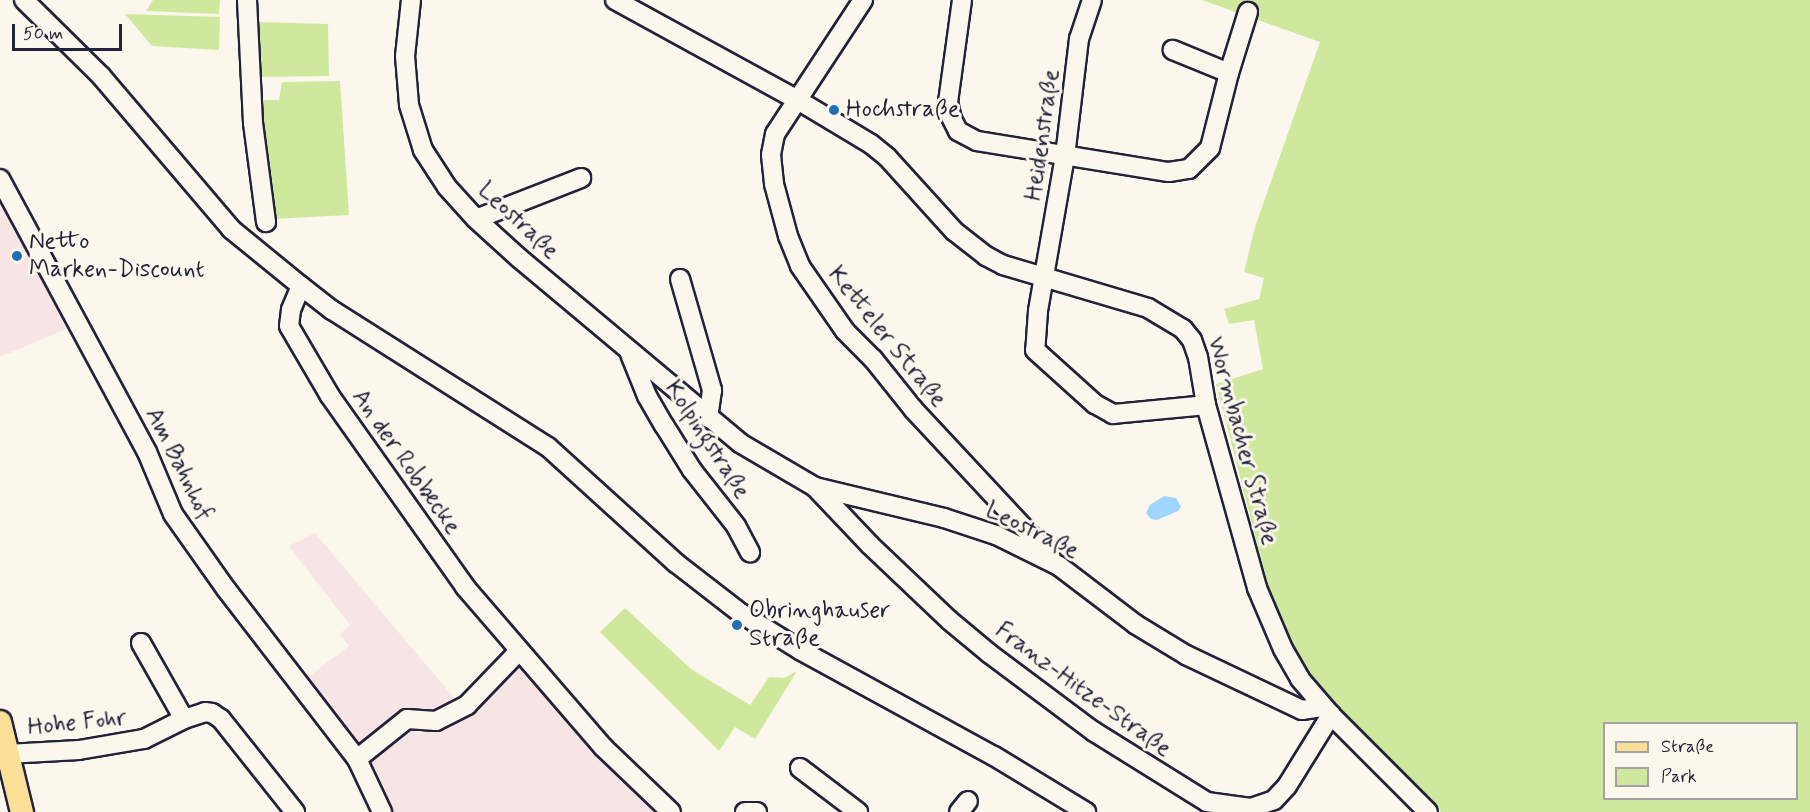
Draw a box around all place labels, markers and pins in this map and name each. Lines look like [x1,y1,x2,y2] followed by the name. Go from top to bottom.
[846,96,959,124] place label: Hochstraße
[827,103,841,117] marker: Hochstraße
[29,228,205,284] place label: Netto Marken-Discount
[10,249,24,263] marker: Netto Marken-Discount
[749,597,890,653] place label: Obringhauser Straße
[730,618,744,632] marker: Obringhauser Straße

